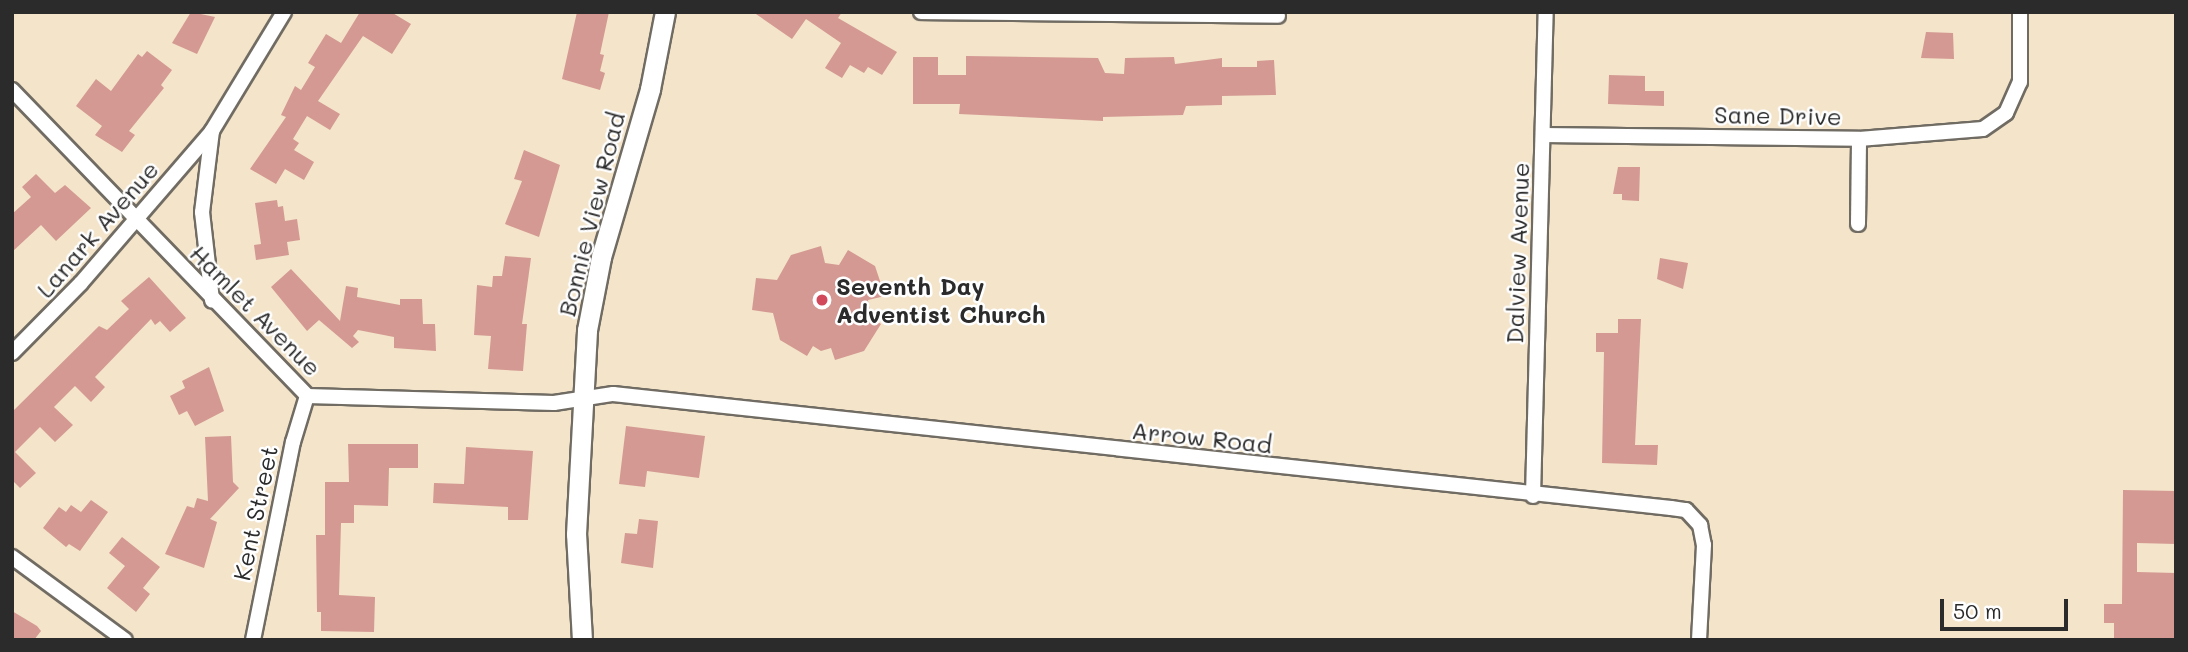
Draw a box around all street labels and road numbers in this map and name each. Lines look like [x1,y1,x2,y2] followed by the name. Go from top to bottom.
[1714,99,1842,131] street label: Sane Drive
[552,109,630,319] street label: Bonnie View Road
[30,155,164,303] street label: Lanark Avenue
[1499,162,1535,344] street label: Dalview Avenue
[185,239,327,381] street label: Hamlet Avenue
[1130,415,1274,459] street label: Arrow Road
[227,443,283,583] street label: Kent Street

